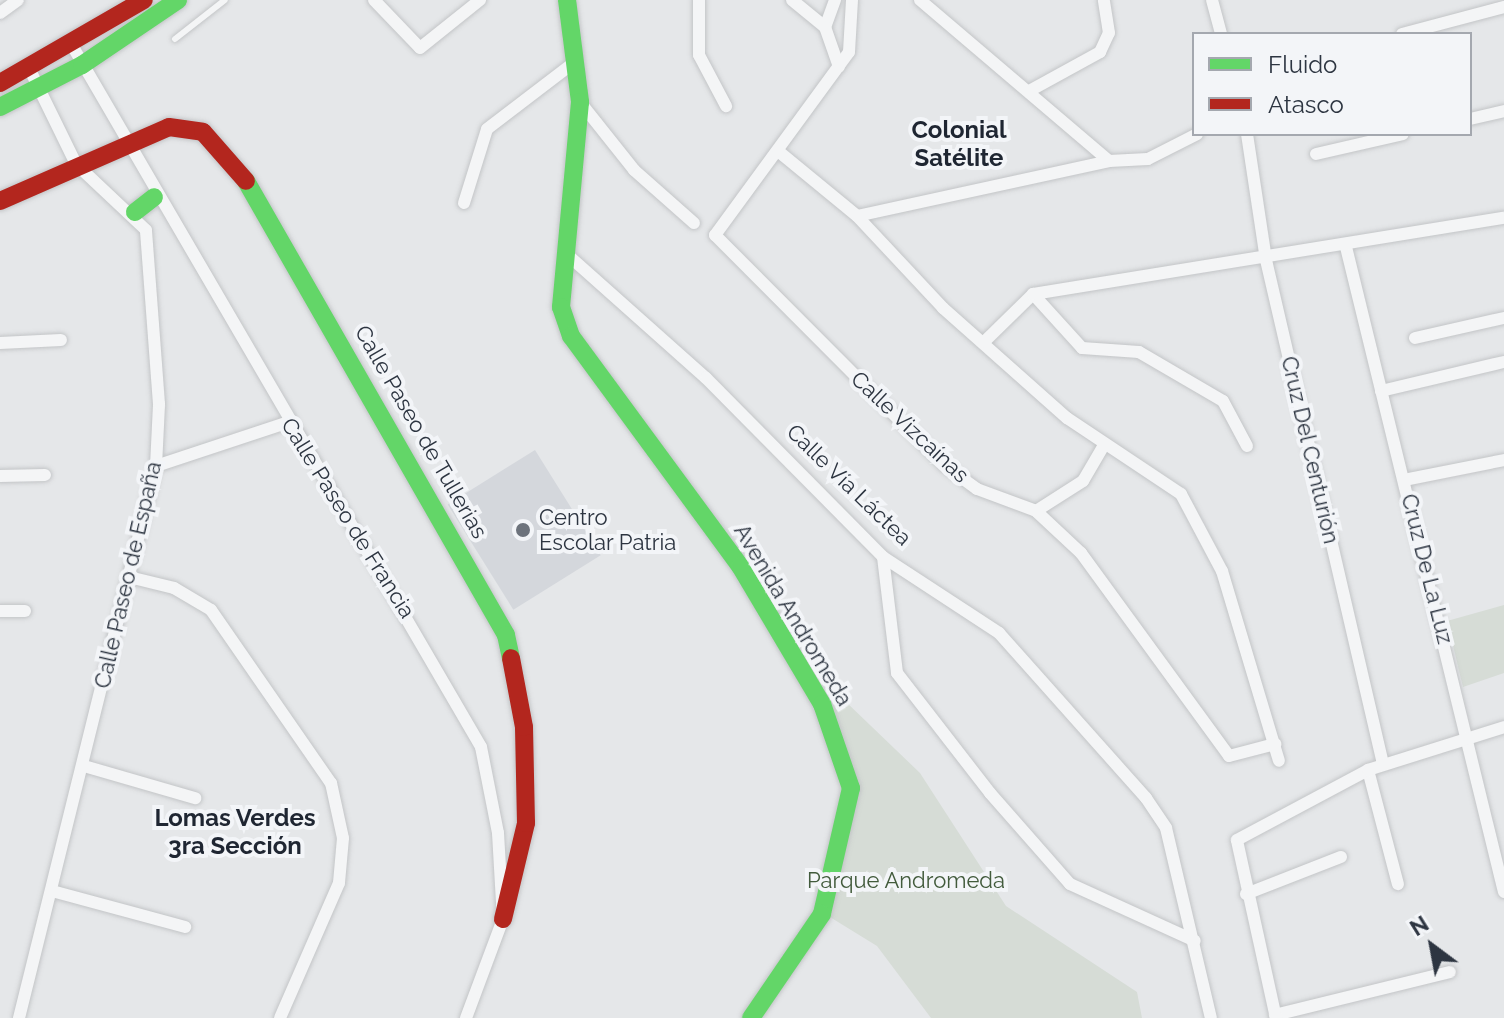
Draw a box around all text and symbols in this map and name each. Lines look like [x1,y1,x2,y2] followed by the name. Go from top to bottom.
[1192,32,1472,136] legend
[1268,50,1337,79] text: Fluido
[1268,90,1344,119] text: Atasco
[911,116,1007,172] district label: Colonial Satélite
[349,321,493,543] street label: Calle Paseo de Tullerias
[1276,353,1344,547] street label: Cruz Del Centurión
[845,365,975,489] street label: Calle Vizcaínas
[276,413,420,623] street label: Calle Paseo de Francia
[781,419,917,551] street label: Calle Vía Láctea
[89,459,167,691] street label: Calle Paseo de España
[1396,491,1458,647] street label: Cruz De La Luz
[539,504,677,556] place label: Centro Escolar Patria
[728,519,858,711] street label: Avenida Andromeda
[514,521,532,539] marker: Centro Escolar Patria
[154,804,316,860] district label: Lomas Verdes 3ra Sección
[807,868,1005,894] park label: Parque Andromeda
[1392,906,1472,986] north arrow
[1405,910,1433,941] text: N

